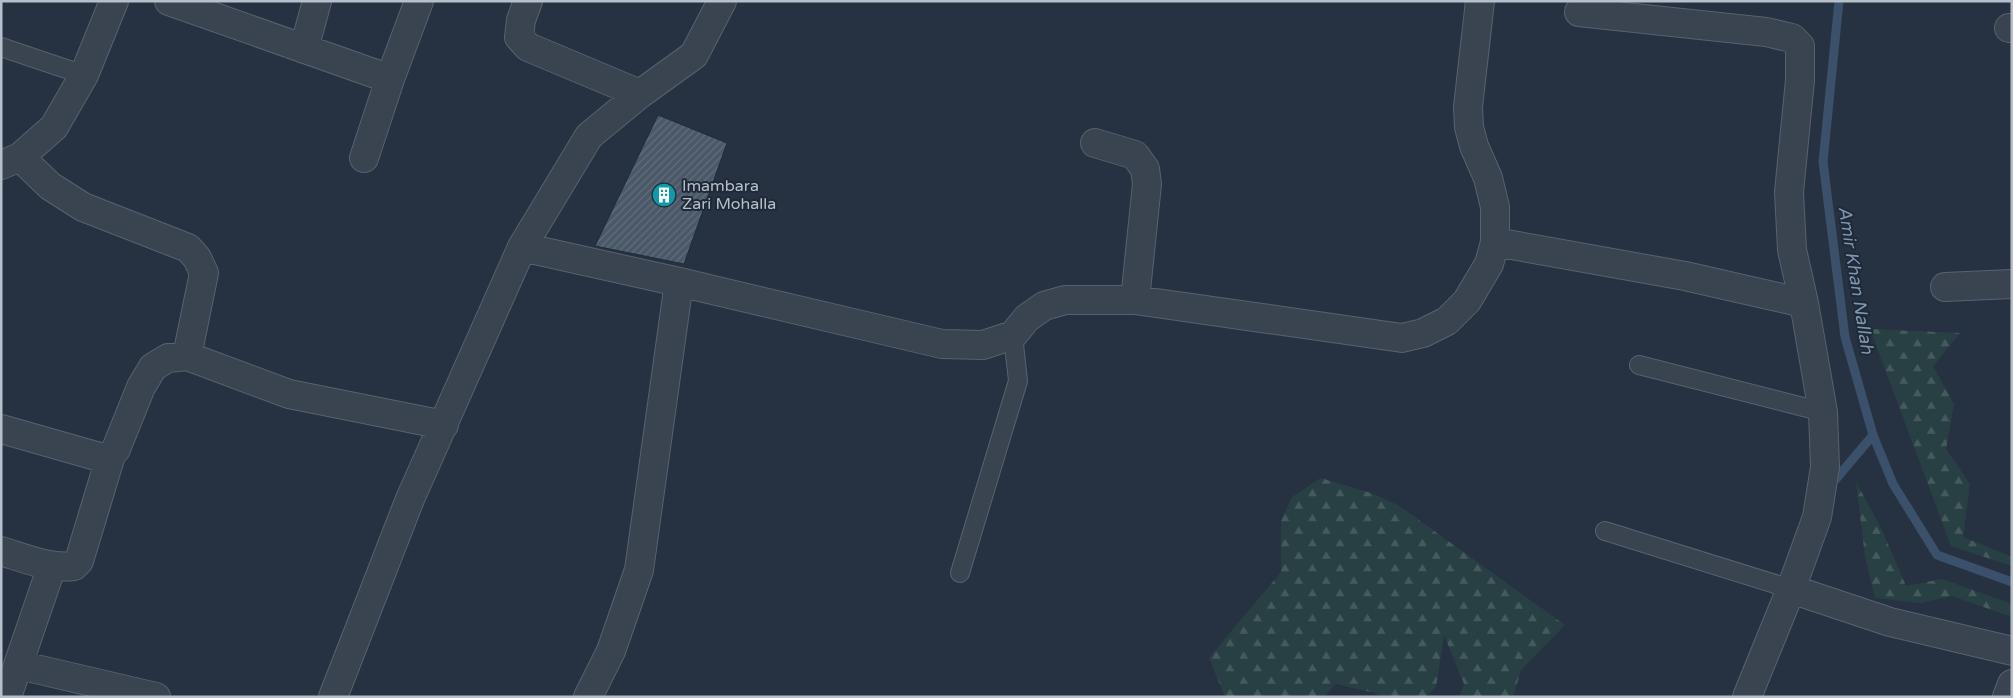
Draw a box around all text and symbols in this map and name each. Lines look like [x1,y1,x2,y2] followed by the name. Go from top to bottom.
[682,176,776,214] place label: Imambara Zari Mohalla
[651,182,677,208] building icon: Imambara Zari Mohalla
[1833,205,1879,356] water label: Amir Khan Nallah

